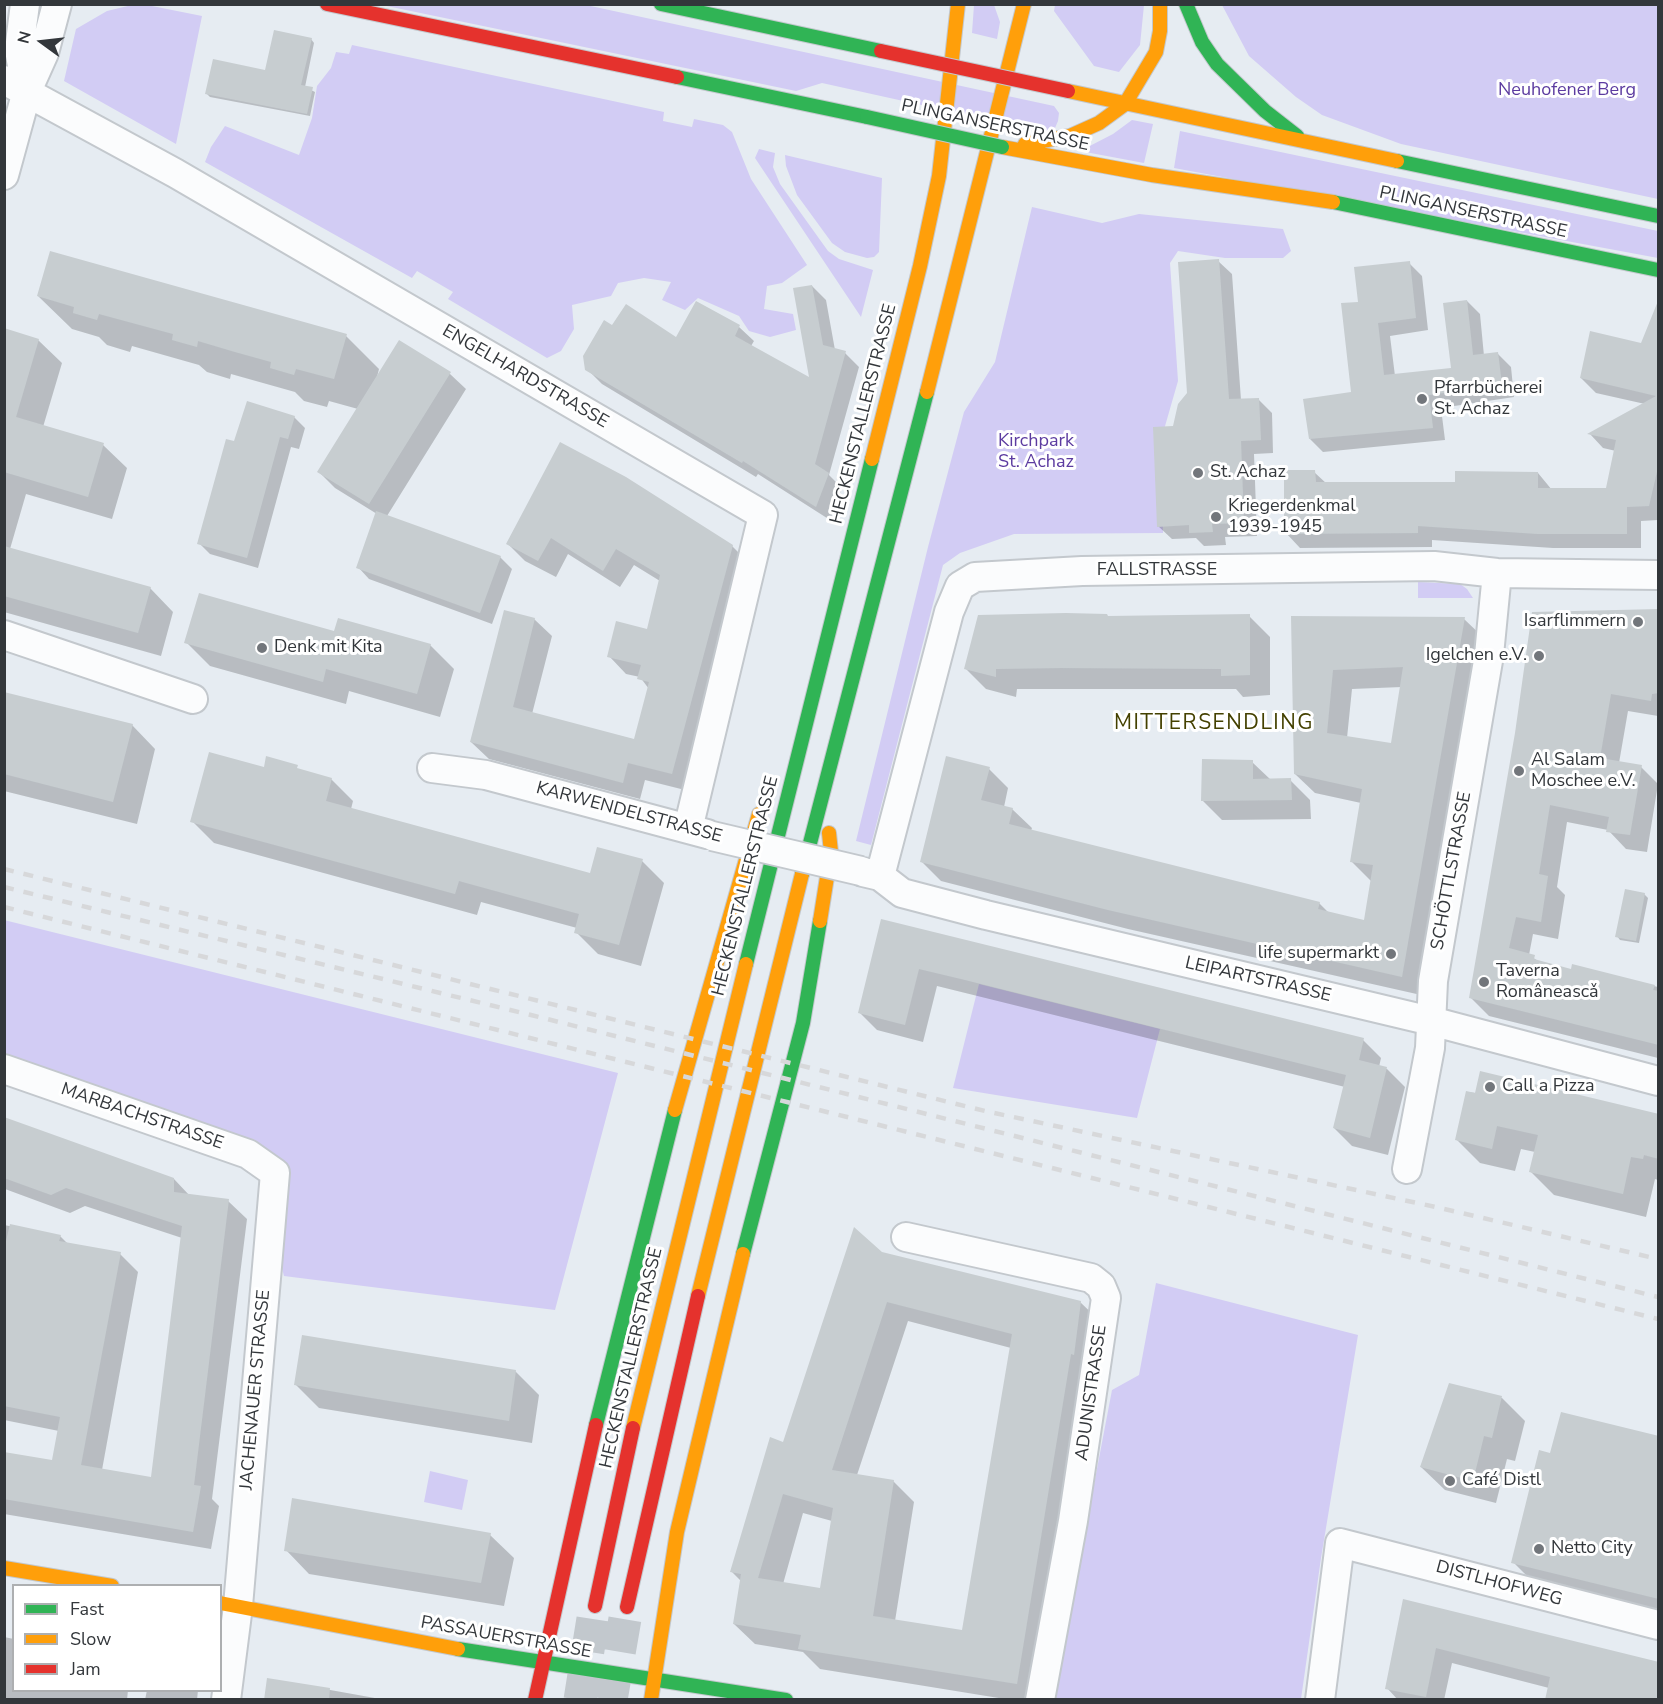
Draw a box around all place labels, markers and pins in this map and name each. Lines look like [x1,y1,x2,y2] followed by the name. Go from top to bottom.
[1434,378,1543,420] place label: Pfarrbücherei St. Achaz
[1415,392,1429,406] marker: Pfarrbücherei St. Achaz
[1210,462,1286,484] place label: St. Achaz
[1191,466,1205,480] marker: St. Achaz
[1228,496,1355,538] place label: Kriegerdenkmal 1939-1945
[1209,510,1223,524] marker: Kriegerdenkmal 1939-1945
[1524,611,1626,633] place label: Isarflimmern
[1631,615,1645,629] marker: Isarflimmern
[274,637,383,659] place label: Denk mit Kita
[255,641,269,655] marker: Denk mit Kita
[1426,645,1527,667] place label: Igelchen e.V.
[1532,649,1546,663] marker: Igelchen e.V.
[1531,750,1636,792] place label: Al Salam Moschee e.V.
[1512,764,1526,778] marker: Al Salam Moschee e.V.
[1258,943,1379,965] place label: life supermarkt
[1384,947,1398,961] marker: life supermarkt
[1496,961,1599,1004] place label: Taverna Româneascǎ
[1477,975,1491,989] marker: Taverna Româneascǎ
[1502,1076,1594,1098] place label: Call a Pizza
[1483,1080,1497,1094] marker: Call a Pizza
[1462,1470,1541,1492] place label: Café Distl
[1443,1474,1457,1488] marker: Café Distl
[1551,1538,1633,1560] place label: Netto City
[1532,1542,1546,1556] marker: Netto City

